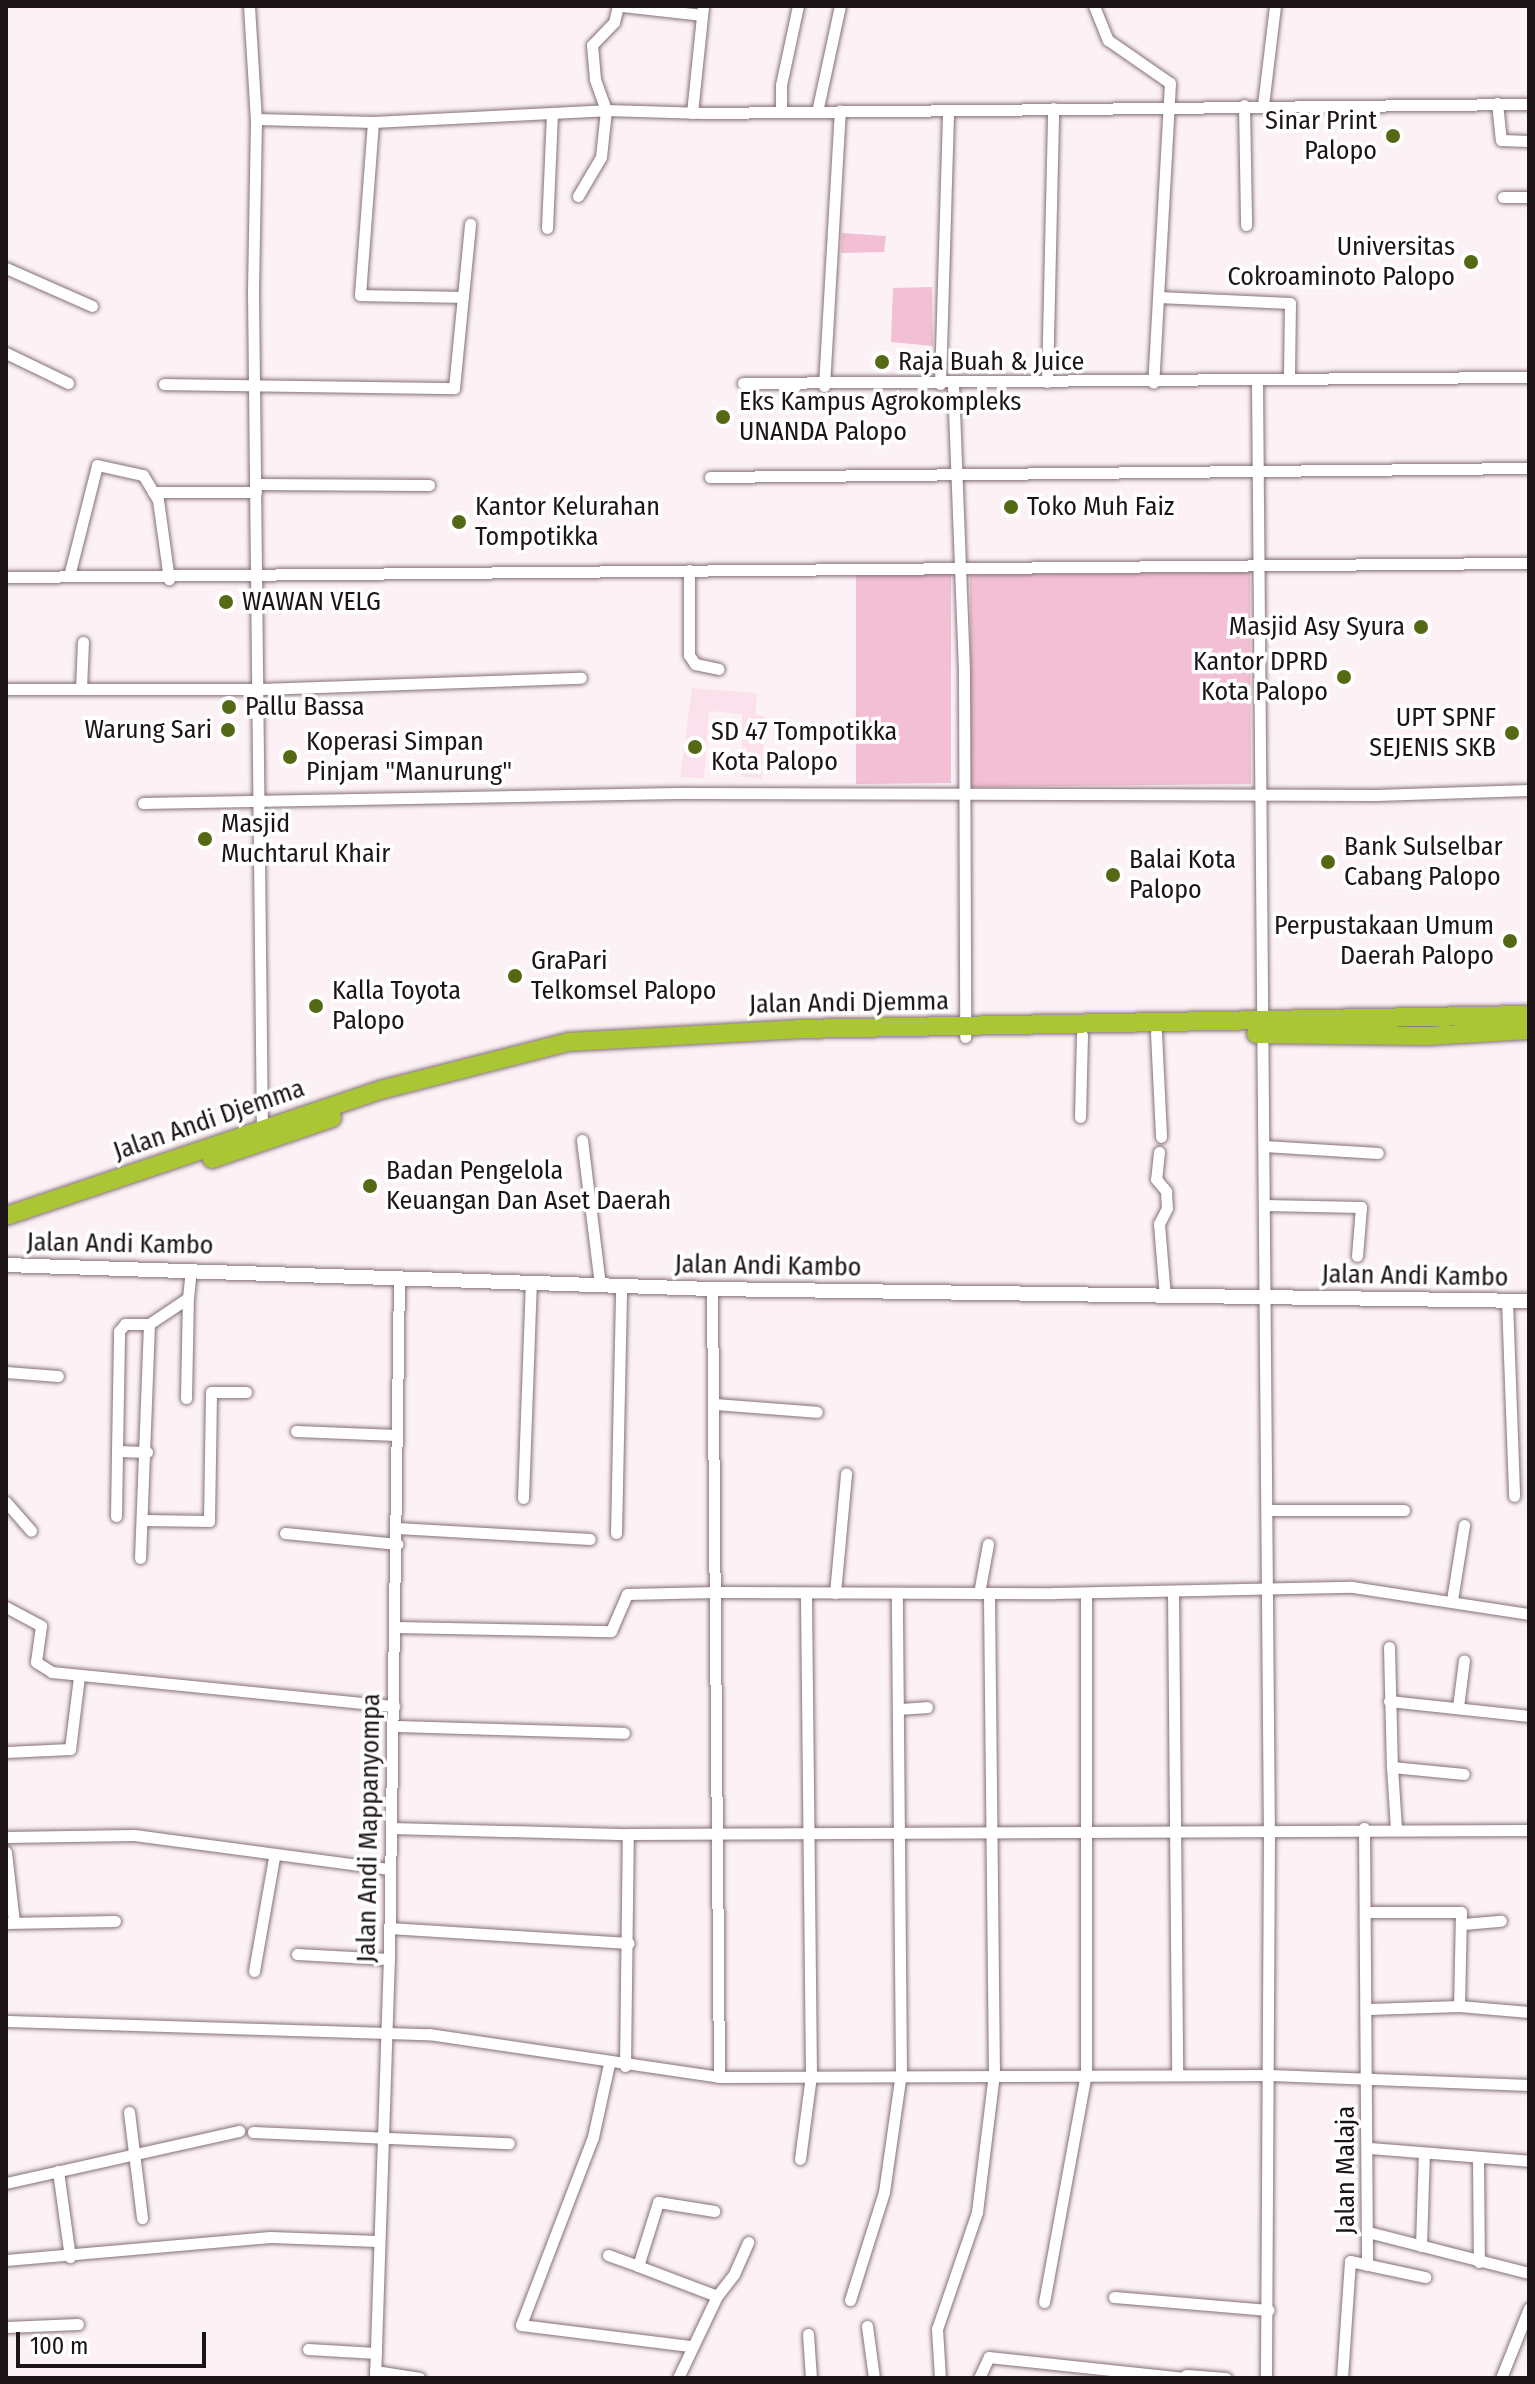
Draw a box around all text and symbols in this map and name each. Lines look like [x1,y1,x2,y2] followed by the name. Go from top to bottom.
[1265,105,1377,166] place label: Sinar Print Palopo
[1384,127,1402,145] marker: Sinar Print Palopo
[1228,231,1455,292] place label: Universitas Cokroaminoto Palopo
[1462,253,1480,271] marker: Universitas Cokroaminoto Palopo
[898,346,1084,378] place label: Raja Buah & Juice
[873,353,891,371] marker: Raja Buah & Juice
[739,386,1021,448] place label: Eks Kampus Agrokompleks UNANDA Palopo
[714,408,732,426] marker: Eks Kampus Agrokompleks UNANDA Palopo
[475,491,660,552] place label: Kantor Kelurahan Tompotikka
[1027,491,1174,523] place label: Toko Muh Faiz
[1002,498,1020,516] marker: Toko Muh Faiz
[450,513,468,531] marker: Kantor Kelurahan Tompotikka
[242,586,381,618] place label: WAWAN VELG
[217,593,235,611] marker: WAWAN VELG
[1229,611,1405,643] place label: Masjid Asy Syura
[1412,618,1430,636] marker: Masjid Asy Syura
[1193,646,1328,708] place label: Kantor DPRD Kota Palopo
[1335,668,1353,686] marker: Kantor DPRD Kota Palopo
[245,691,364,723] place label: Pallu Bassa
[220,698,238,716] marker: Pallu Bassa
[1369,702,1496,764] place label: UPT SPNF SEJENIS SKB
[85,714,212,746] place label: Warung Sari
[711,716,897,778] place label: SD 47 Tompotikka Kota Palopo
[219,721,237,739] marker: Warung Sari
[1503,724,1521,742] marker: UPT SPNF SEJENIS SKB
[306,726,512,788] place label: Koperasi Simpan Pinjam "Manurung"
[686,738,704,756] marker: SD 47 Tompotikka Kota Palopo
[281,748,299,766] marker: Koperasi Simpan Pinjam "Manurung"
[221,808,390,870] place label: Masjid Muchtarul Khair
[196,830,214,848] marker: Masjid Muchtarul Khair
[1344,831,1502,892] place label: Bank Sulselbar Cabang Palopo
[1129,844,1236,906] place label: Balai Kota Palopo
[1319,853,1337,871] marker: Bank Sulselbar Cabang Palopo
[1104,866,1122,884] marker: Balai Kota Palopo
[1274,910,1494,972] place label: Perpustakaan Umum Daerah Palopo
[1501,932,1519,950] marker: Perpustakaan Umum Daerah Palopo
[531,945,716,1006] place label: GraPari Telkomsel Palopo
[506,967,524,985] marker: GraPari Telkomsel Palopo
[332,975,461,1036] place label: Kalla Toyota Palopo
[749,986,949,1020] street label: Jalan Andi Djemma
[307,997,325,1015] marker: Kalla Toyota Palopo
[109,1073,309,1167] street label: Jalan Andi Djemma
[386,1155,671,1216] place label: Badan Pengelola Keuangan Dan Aset Daerah
[361,1177,379,1195] marker: Badan Pengelola Keuangan Dan Aset Daerah
[26,1227,214,1261] street label: Jalan Andi Kambo
[674,1249,862,1283] street label: Jalan Andi Kambo
[1321,1259,1509,1293] street label: Jalan Andi Kambo
[351,1693,387,1963] street label: Jalan Andi Mappanyompa
[1330,2106,1362,2234] street label: Jalan Malaja
[20,2316,210,2366] scale bar
[30,2332,88,2360] text: 100 m

